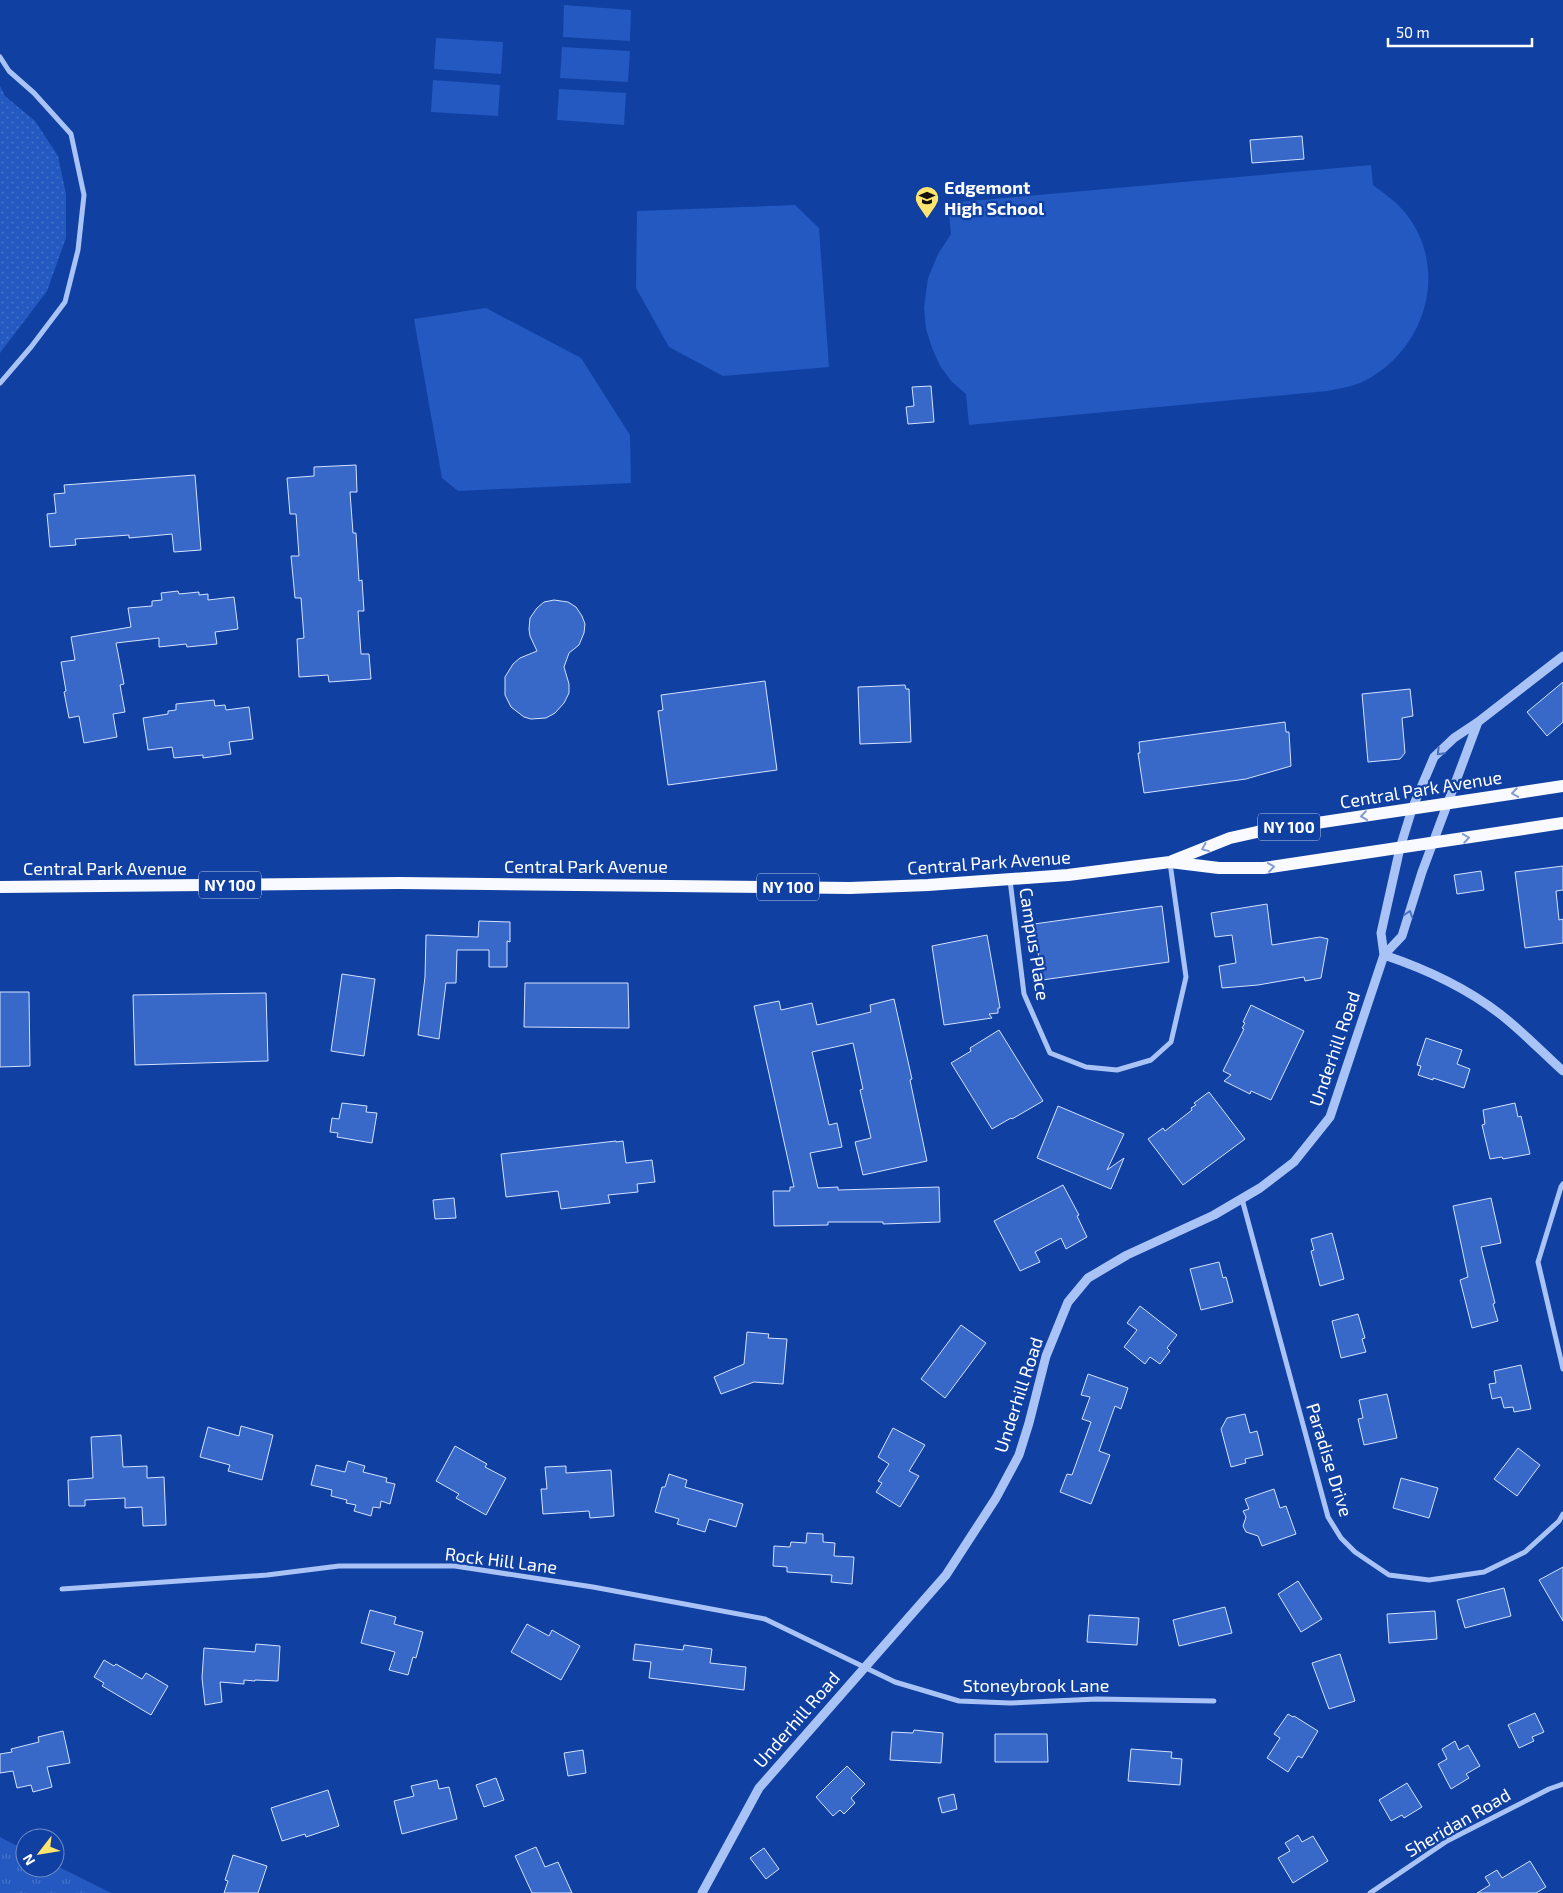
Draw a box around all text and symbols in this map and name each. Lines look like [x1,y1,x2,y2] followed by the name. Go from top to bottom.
[1388,15,1532,47] scale bar
[1396,23,1430,41] text: 50 m
[944,176,1044,219] place label: Edgemont High School
[914,185,940,219] school or university icon: Edgemont High School
[1437,746,1446,755] one-way arrow
[1338,765,1503,813] street label: Central Park Avenue
[1510,787,1518,798] one-way arrow
[1359,810,1367,821] one-way arrow
[1258,814,1320,840] road number: NY 100
[1461,833,1470,843] one-way arrow
[1201,841,1210,852] one-way arrow
[906,845,1071,879] street label: Central Park Avenue
[504,855,668,877] street label: Central Park Avenue
[23,857,187,879] street label: Central Park Avenue
[1266,862,1275,872] one-way arrow
[199,872,261,898] road number: NY 100
[757,874,819,900] road number: NY 100
[1015,886,1055,1002] street label: Campus Place
[1403,910,1413,919] one-way arrow
[1304,988,1364,1109] street label: Underhill Road
[989,1334,1047,1455] street label: Underhill Road
[1302,1400,1358,1519] street label: Paradise Drive
[444,1542,559,1578] street label: Rock Hill Lane
[748,1667,844,1772] street label: Underhill Road
[963,1674,1109,1696] street label: Stoneybrook Lane
[1401,1783,1514,1861] street label: Sheridan Road
[15,1828,65,1878] north arrow
[19,1851,38,1869] text: N

